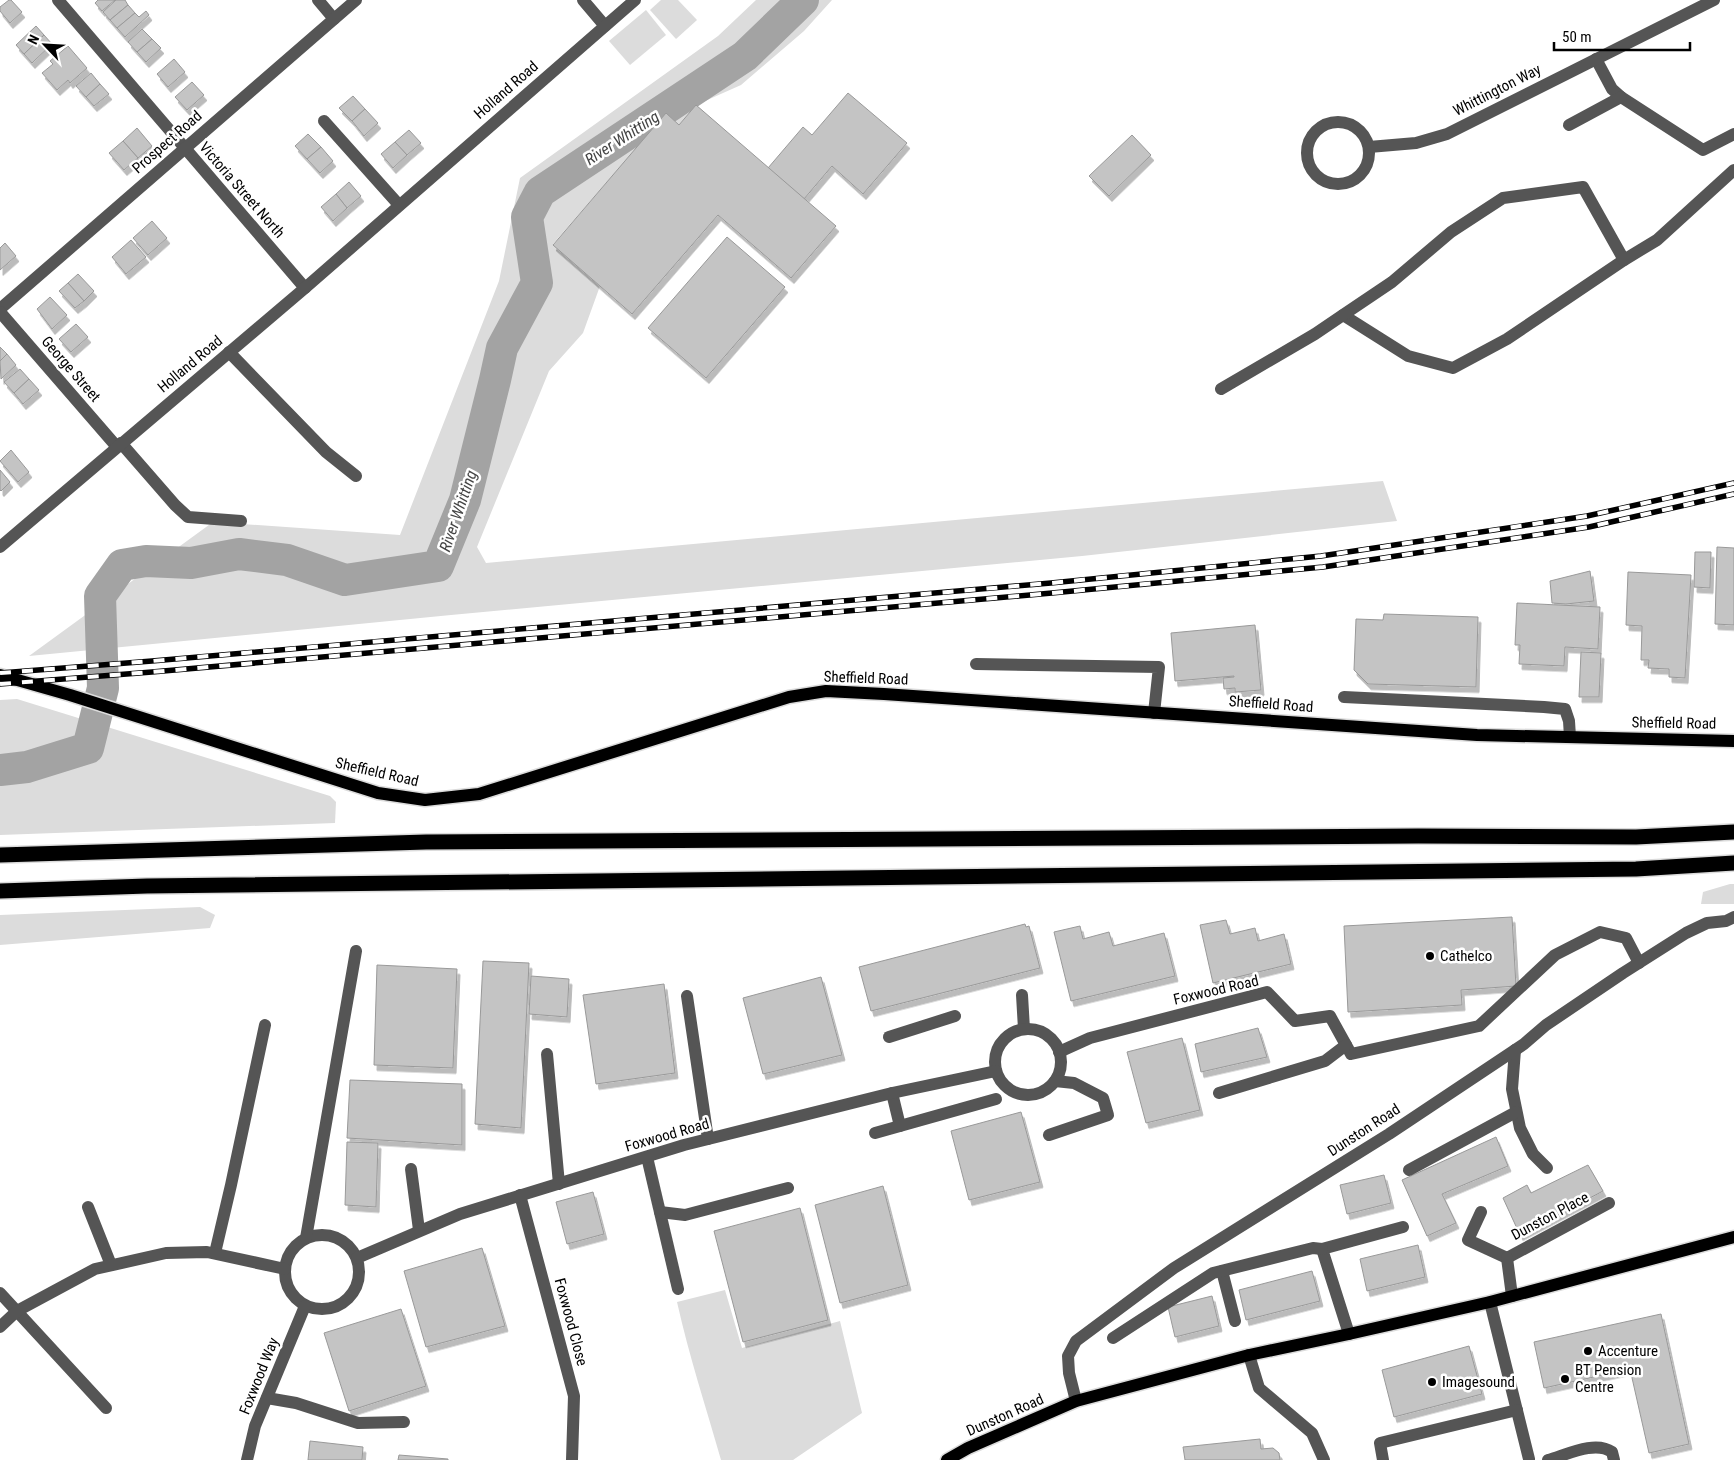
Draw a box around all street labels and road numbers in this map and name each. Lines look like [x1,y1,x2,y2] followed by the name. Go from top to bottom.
[470,57,542,123] street label: Holland Road
[1450,60,1544,120] street label: Whittington Way
[128,107,206,177] street label: Prospect Road
[195,138,289,242] street label: Victoria Street North
[154,332,226,396] street label: Holland Road
[38,333,104,405] street label: George Street
[823,668,909,688] street label: Sheffield Road
[1228,692,1314,716] street label: Sheffield Road
[1631,713,1717,733] street label: Sheffield Road
[334,754,420,790] street label: Sheffield Road
[1172,971,1260,1009] street label: Foxwood Road
[1324,1100,1404,1160] street label: Dunston Road
[623,1114,711,1156] street label: Foxwood Road
[1508,1188,1592,1244] street label: Dunston Place
[551,1276,591,1368] street label: Foxwood Close
[235,1335,283,1417] street label: Foxwood Way
[964,1390,1046,1440] street label: Dunston Road

